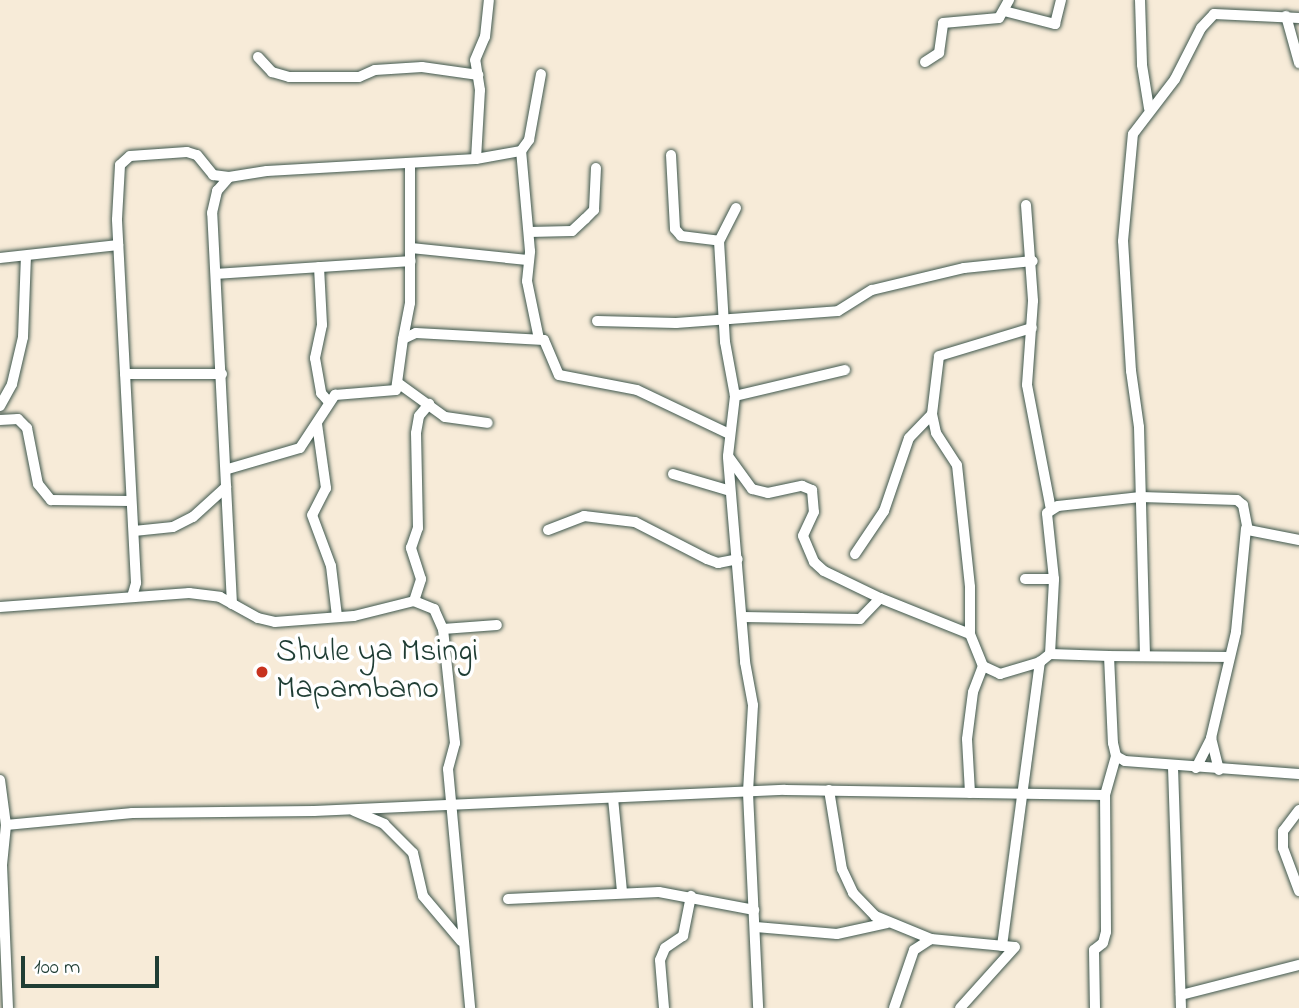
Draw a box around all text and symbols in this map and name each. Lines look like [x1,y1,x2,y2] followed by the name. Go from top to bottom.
[276,635,478,710] place label: Shule ya Msingi Mapambano
[254,664,270,680] marker: Shule ya Msingi Mapambano
[24,942,163,986] scale bar
[34,953,80,983] text: 100 m

